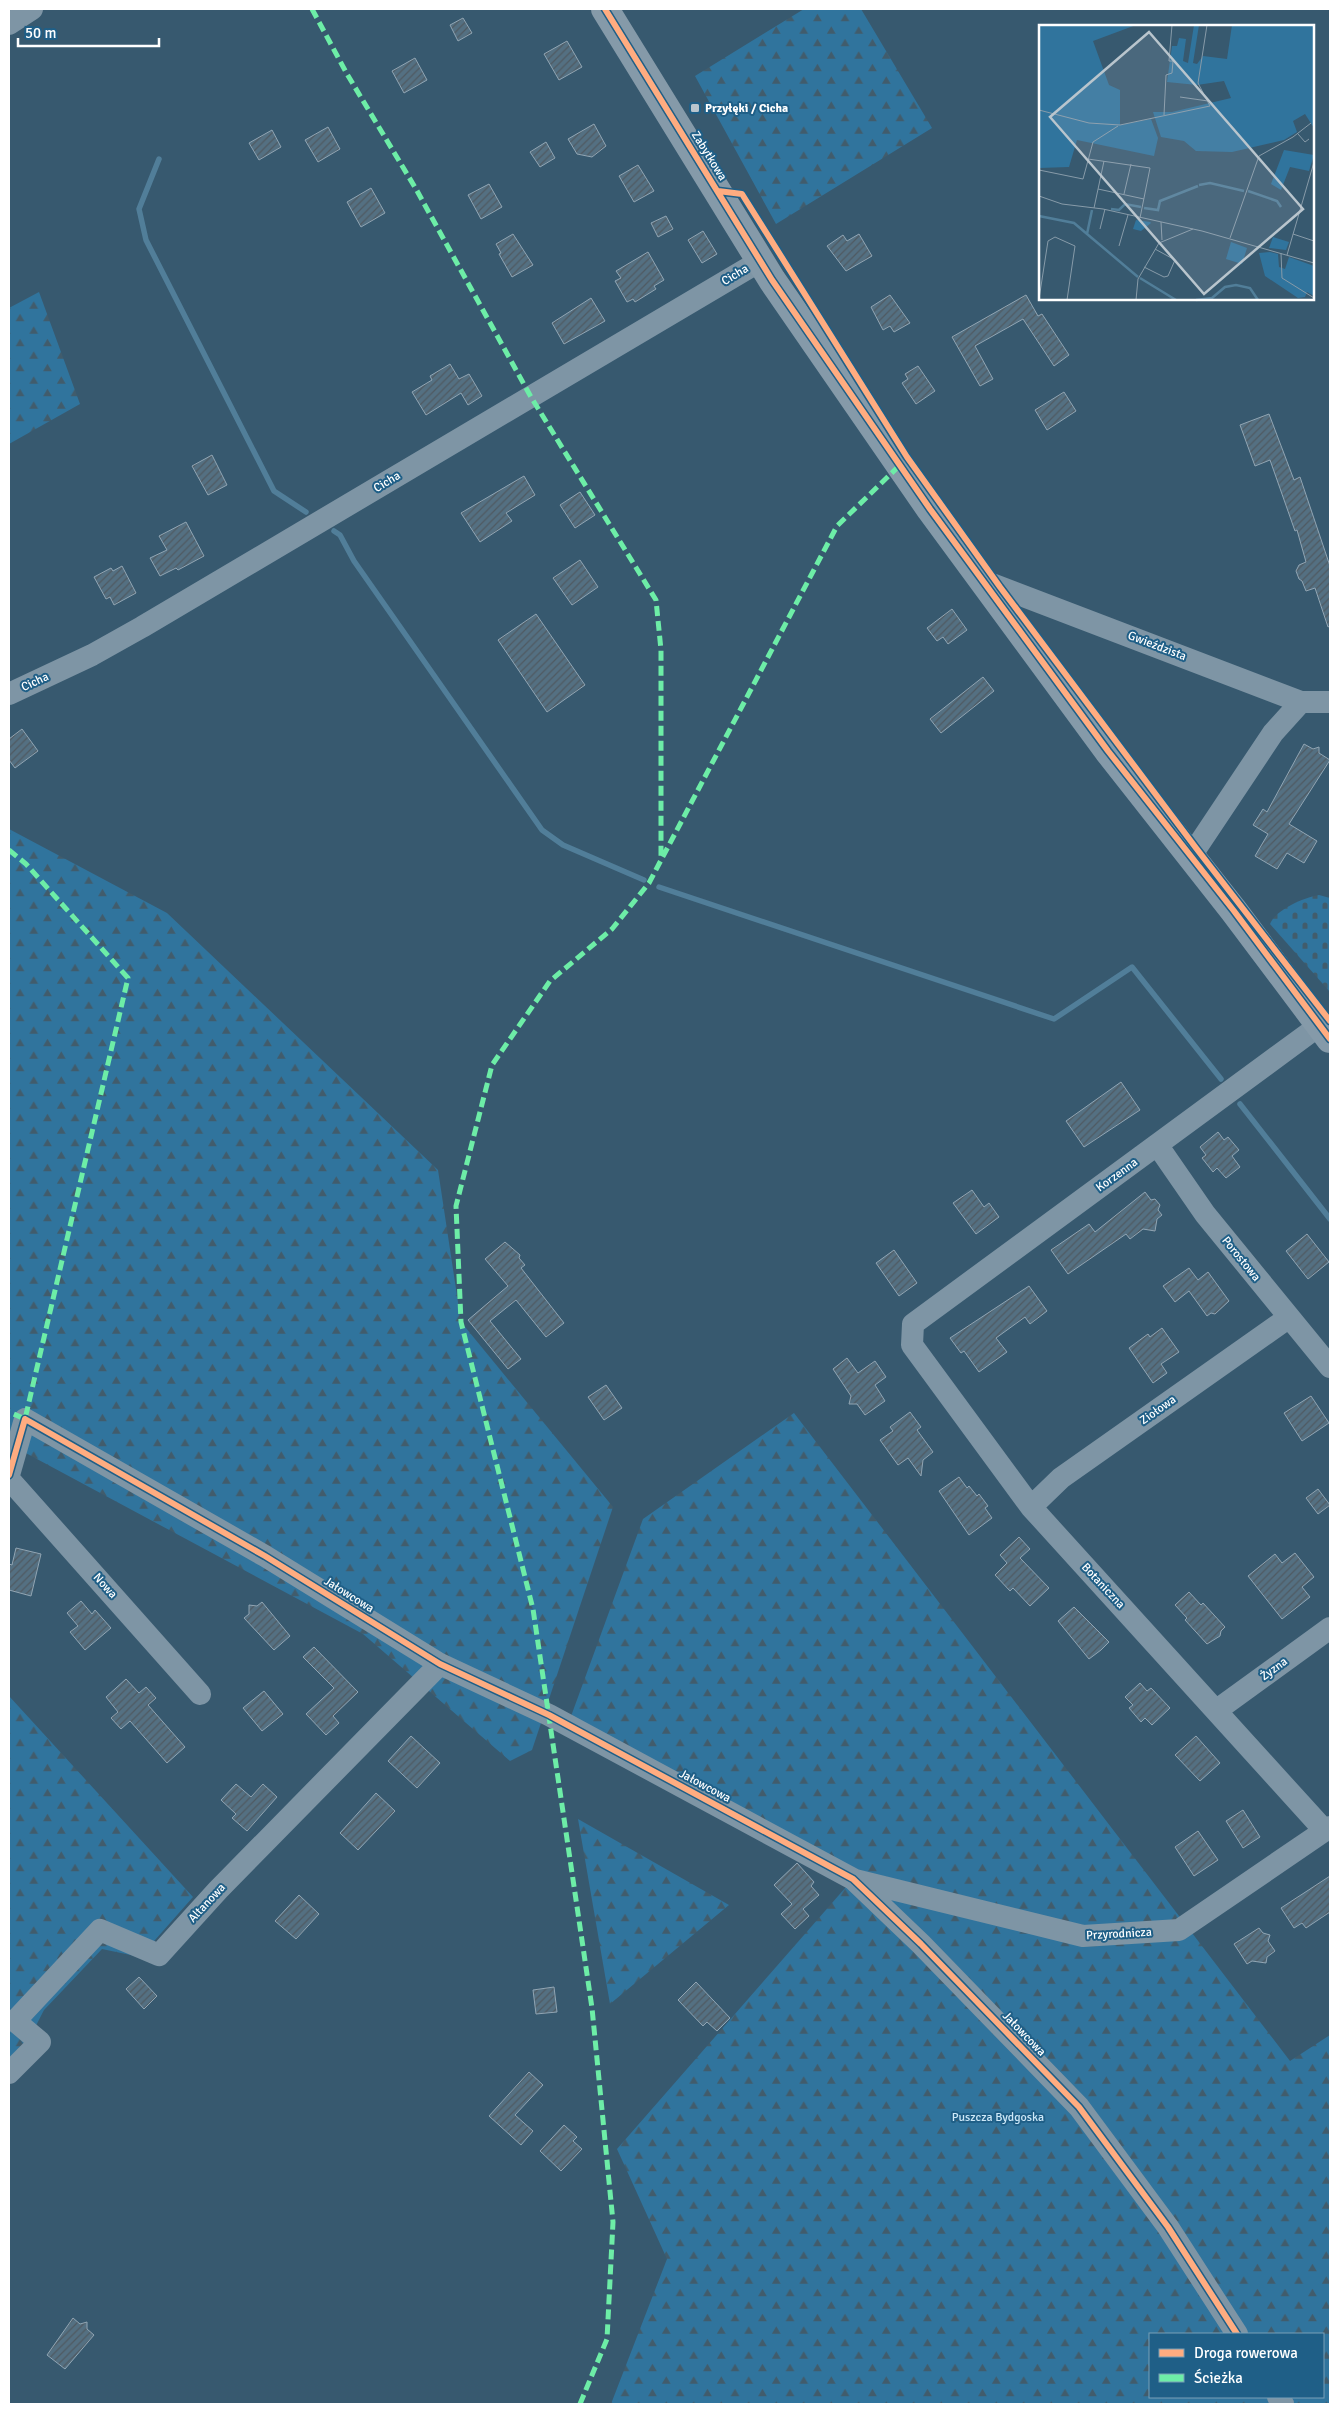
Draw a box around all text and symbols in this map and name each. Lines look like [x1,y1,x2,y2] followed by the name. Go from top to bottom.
[18,15,159,47] scale bar
[25,24,56,42] text: 50 m
[1039,25,1314,300] inset map
[705,101,788,116] place label: Przyłęki / Cicha
[689,102,701,114] marker: Przyłęki / Cicha
[688,129,730,183] street label: Zabytkowa
[719,261,751,289] street label: Cicha
[371,468,403,496] street label: Cicha
[1126,628,1188,664] street label: Gwieździsta
[19,669,51,695] street label: Cicha
[1093,1155,1141,1195] street label: Korzenna
[1218,1234,1264,1284] street label: Porostowa
[1137,1392,1179,1428] street label: Ziołowa
[1078,1560,1128,1612] street label: Botaniczna
[90,1570,120,1602] street label: Nowa
[321,1574,377,1616] street label: Jałowcowa
[1257,1654,1291,1684] street label: Żyzna
[677,1766,733,1806] street label: Jałowcowa
[185,1880,229,1926] street label: Altanowa
[1086,1925,1152,1943] street label: Przyrodnicza
[999,2009,1049,2059] street label: Jałowcowa
[952,2110,1044,2125] park label: Puszcza Bydgoska
[1149,2333,1324,2398] legend
[1194,2344,1298,2362] text: Droga rowerowa
[1194,2368,1243,2387] text: Ścieżka

